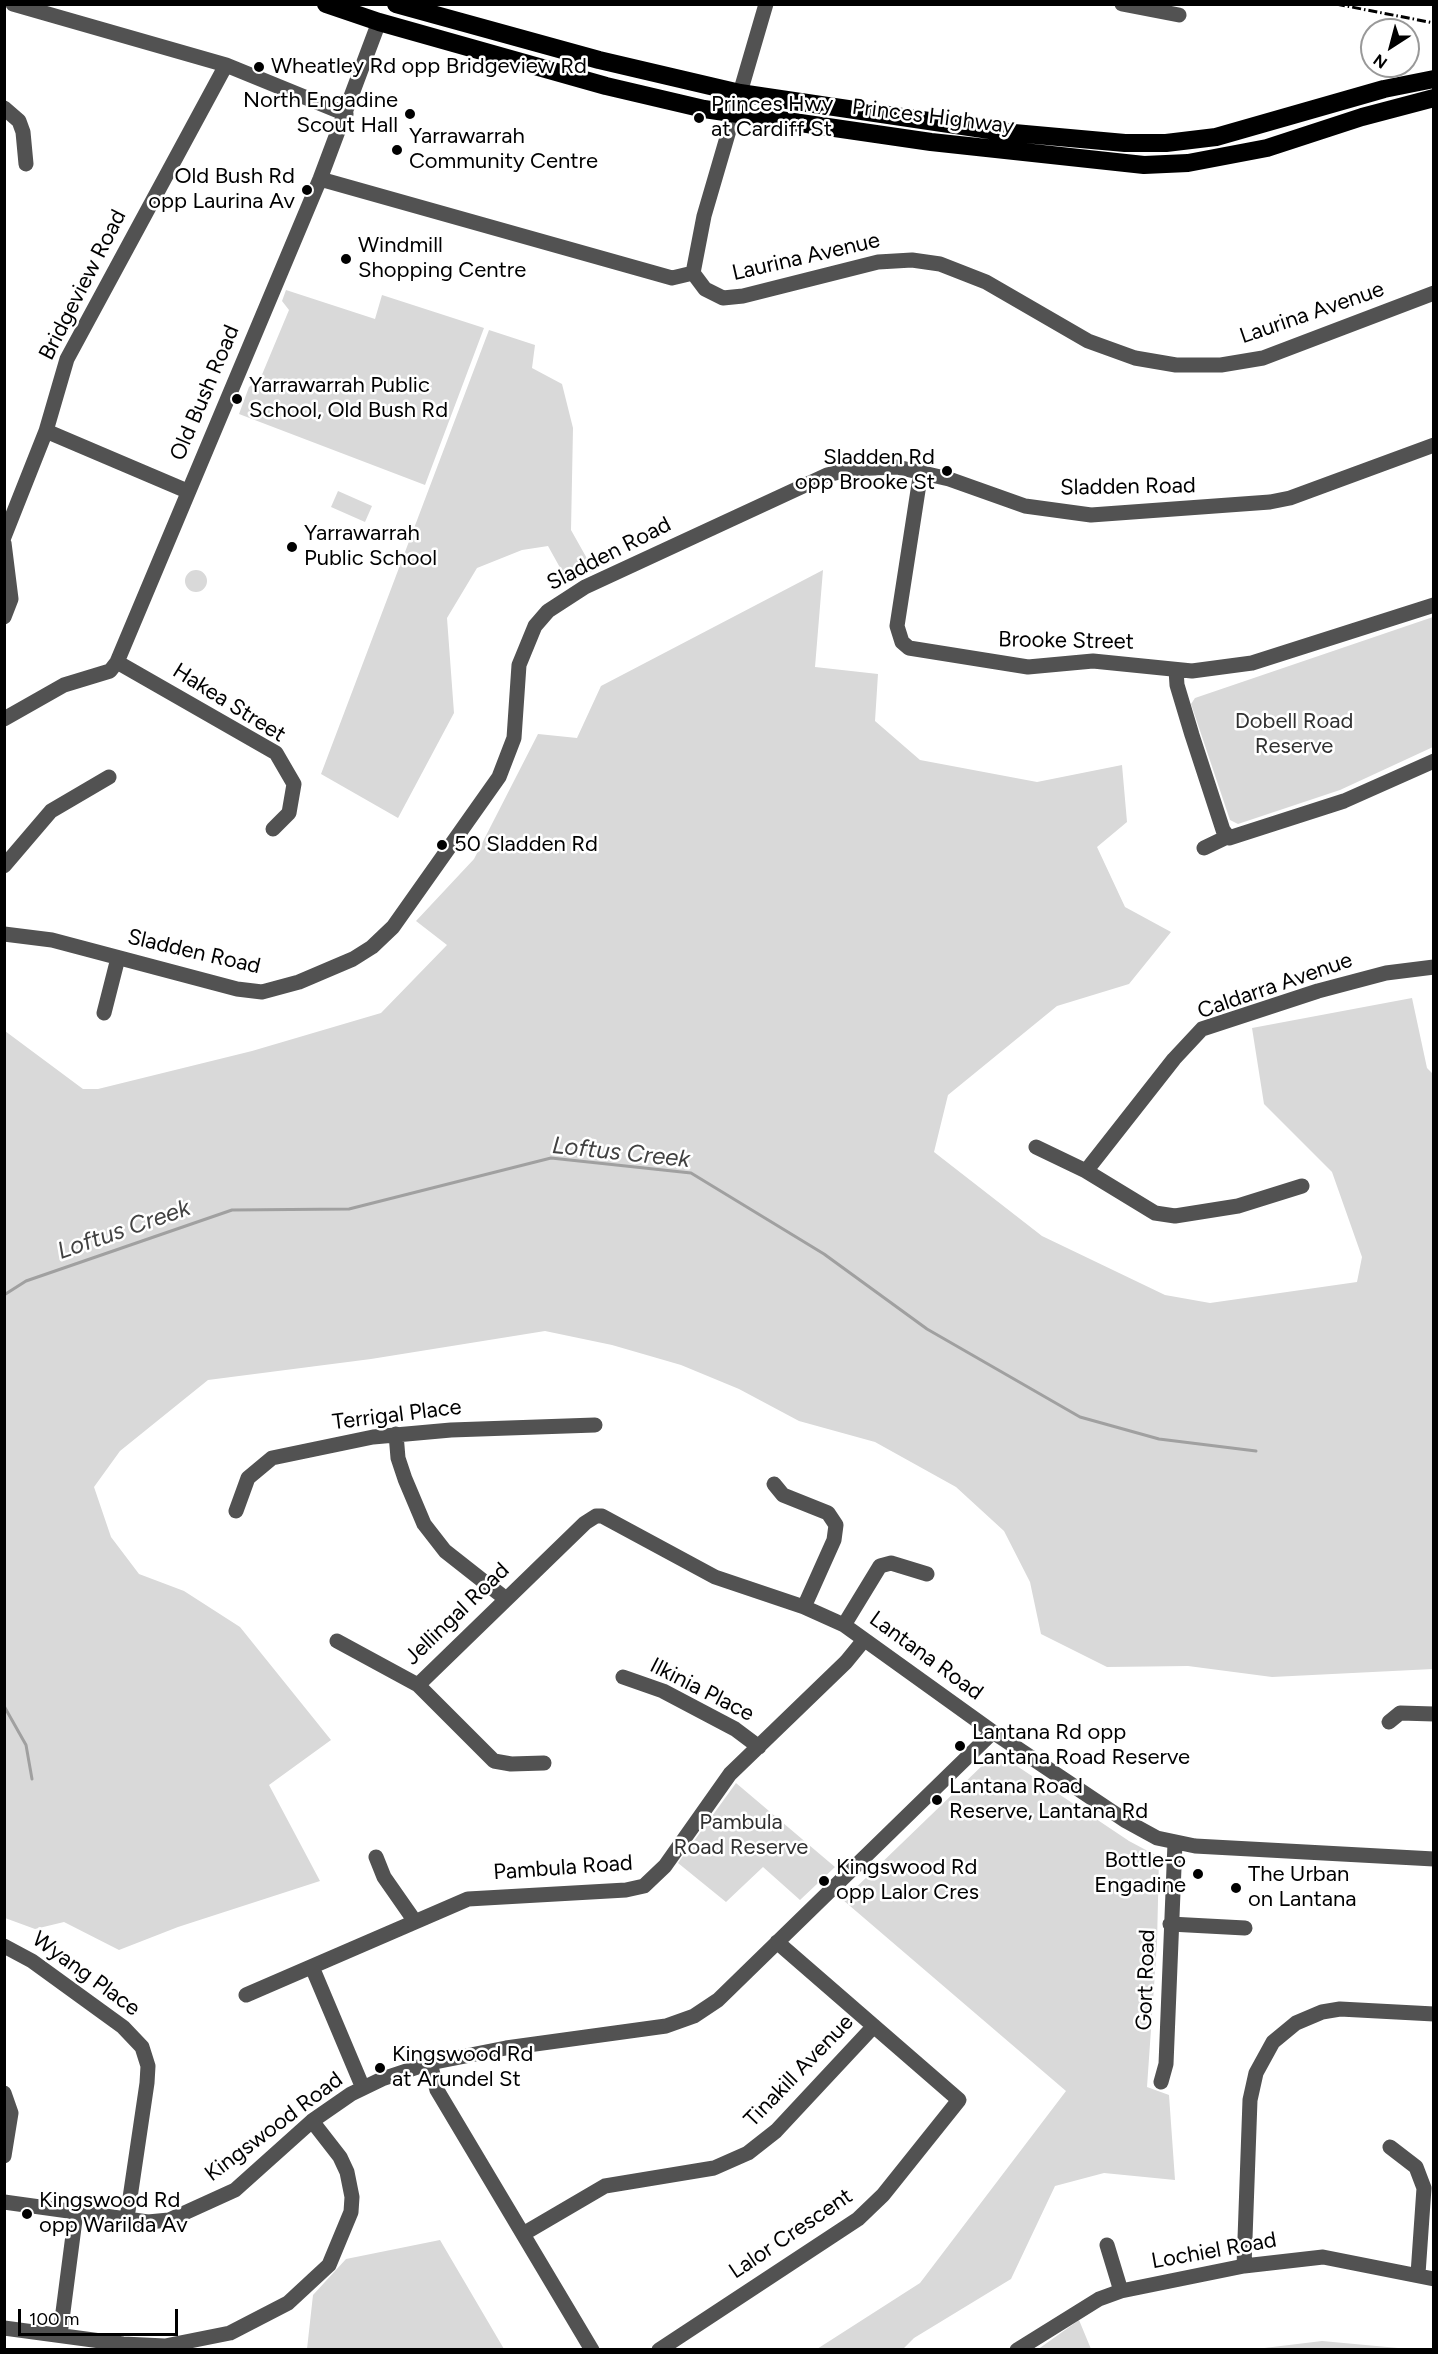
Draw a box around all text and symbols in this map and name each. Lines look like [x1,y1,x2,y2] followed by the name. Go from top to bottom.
[1360,18,1420,78] north arrow
[1370,50,1391,73] text: N
[271,54,587,80] place label: Wheatley Rd opp Bridgeview Rd
[252,60,266,74] marker: Wheatley Rd opp Bridgeview Rd
[243,88,398,140] place label: North Engadine Scout Hall
[711,92,833,144] place label: Princes Hwy at Cardiff St
[850,94,1016,140] street label: Princes Highway
[403,107,417,121] marker: North Engadine Scout Hall
[692,111,706,125] marker: Princes Hwy at Cardiff St
[409,124,598,176] place label: Yarrawarrah Community Centre
[390,143,404,157] marker: Yarrawarrah Community Centre
[148,164,295,216] place label: Old Bush Rd opp Laurina Av
[300,183,314,197] marker: Old Bush Rd opp Laurina Av
[34,205,132,365] street label: Bridgeview Road
[730,227,882,287] street label: Laurina Avenue
[358,233,526,284] place label: Windmill Shopping Centre
[339,252,353,266] marker: Windmill Shopping Centre
[1236,276,1388,350] street label: Laurina Avenue
[165,321,245,465] street label: Old Bush Road
[249,373,448,424] place label: Yarrawarrah Public School, Old Bush Rd
[230,392,244,406] marker: Yarrawarrah Public School, Old Bush Rd
[795,445,935,496] place label: Sladden Rd opp Brooke St
[940,464,954,478] marker: Sladden Rd opp Brooke St
[1060,473,1196,501] street label: Sladden Road
[543,511,675,597] street label: Sladden Road
[304,521,437,572] place label: Yarrawarrah Public School
[285,540,299,554] marker: Yarrawarrah Public School
[998,627,1134,655] street label: Brooke Street
[168,658,290,748] street label: Hakea Street
[1235,709,1353,760] park label: Dobell Road Reserve
[454,832,598,858] place label: 50 Sladden Rd
[435,838,449,852] marker: 50 Sladden Rd
[125,924,263,980] street label: Sladden Road
[1194,947,1356,1025] street label: Caldarra Avenue
[551,1131,691,1175] water label: Loftus Creek
[54,1194,194,1266] water label: Loftus Creek
[331,1394,463,1436] street label: Terrigal Place
[399,1557,515,1671] street label: Jellingal Road
[864,1606,988,1706] street label: Lantana Road
[646,1653,758,1727] street label: Ilkinia Place
[972,1720,1190,1772] place label: Lantana Rd opp Lantana Road Reserve
[953,1739,967,1753] marker: Lantana Rd opp Lantana Road Reserve
[949,1774,1148,1826] place label: Lantana Road Reserve, Lantana Rd
[930,1793,944,1807] marker: Lantana Road Reserve, Lantana Rd
[674,1810,808,1862] park label: Pambula Road Reserve
[1094,1848,1186,1900] place label: Bottle-o Engadine
[492,1850,634,1886] street label: Pambula Road
[836,1855,979,1906] place label: Kingswood Rd opp Lalor Cres
[1248,1862,1356,1914] place label: The Urban on Lantana
[1191,1867,1205,1881] marker: Bottle-o Engadine
[817,1874,831,1888] marker: Kingswood Rd opp Lalor Cres
[1229,1881,1243,1895] marker: The Urban on Lantana
[27,1926,145,2022] street label: Wyang Place
[1131,1929,1161,2031] street label: Gort Road
[739,2009,859,2133] street label: Tinakill Avenue
[392,2042,533,2094] place label: Kingswood Rd at Arundel St
[373,2061,387,2075] marker: Kingswood Rd at Arundel St
[200,2067,348,2187] street label: Kingswood Road
[724,2183,858,2285] street label: Lalor Crescent
[39,2188,188,2240] place label: Kingswood Rd opp Warilda Av
[20,2207,34,2221] marker: Kingswood Rd opp Warilda Av
[1149,2227,1279,2275] street label: Lochiel Road
[21,2297,182,2335] scale bar
[29,2308,79,2330] text: 100 m

